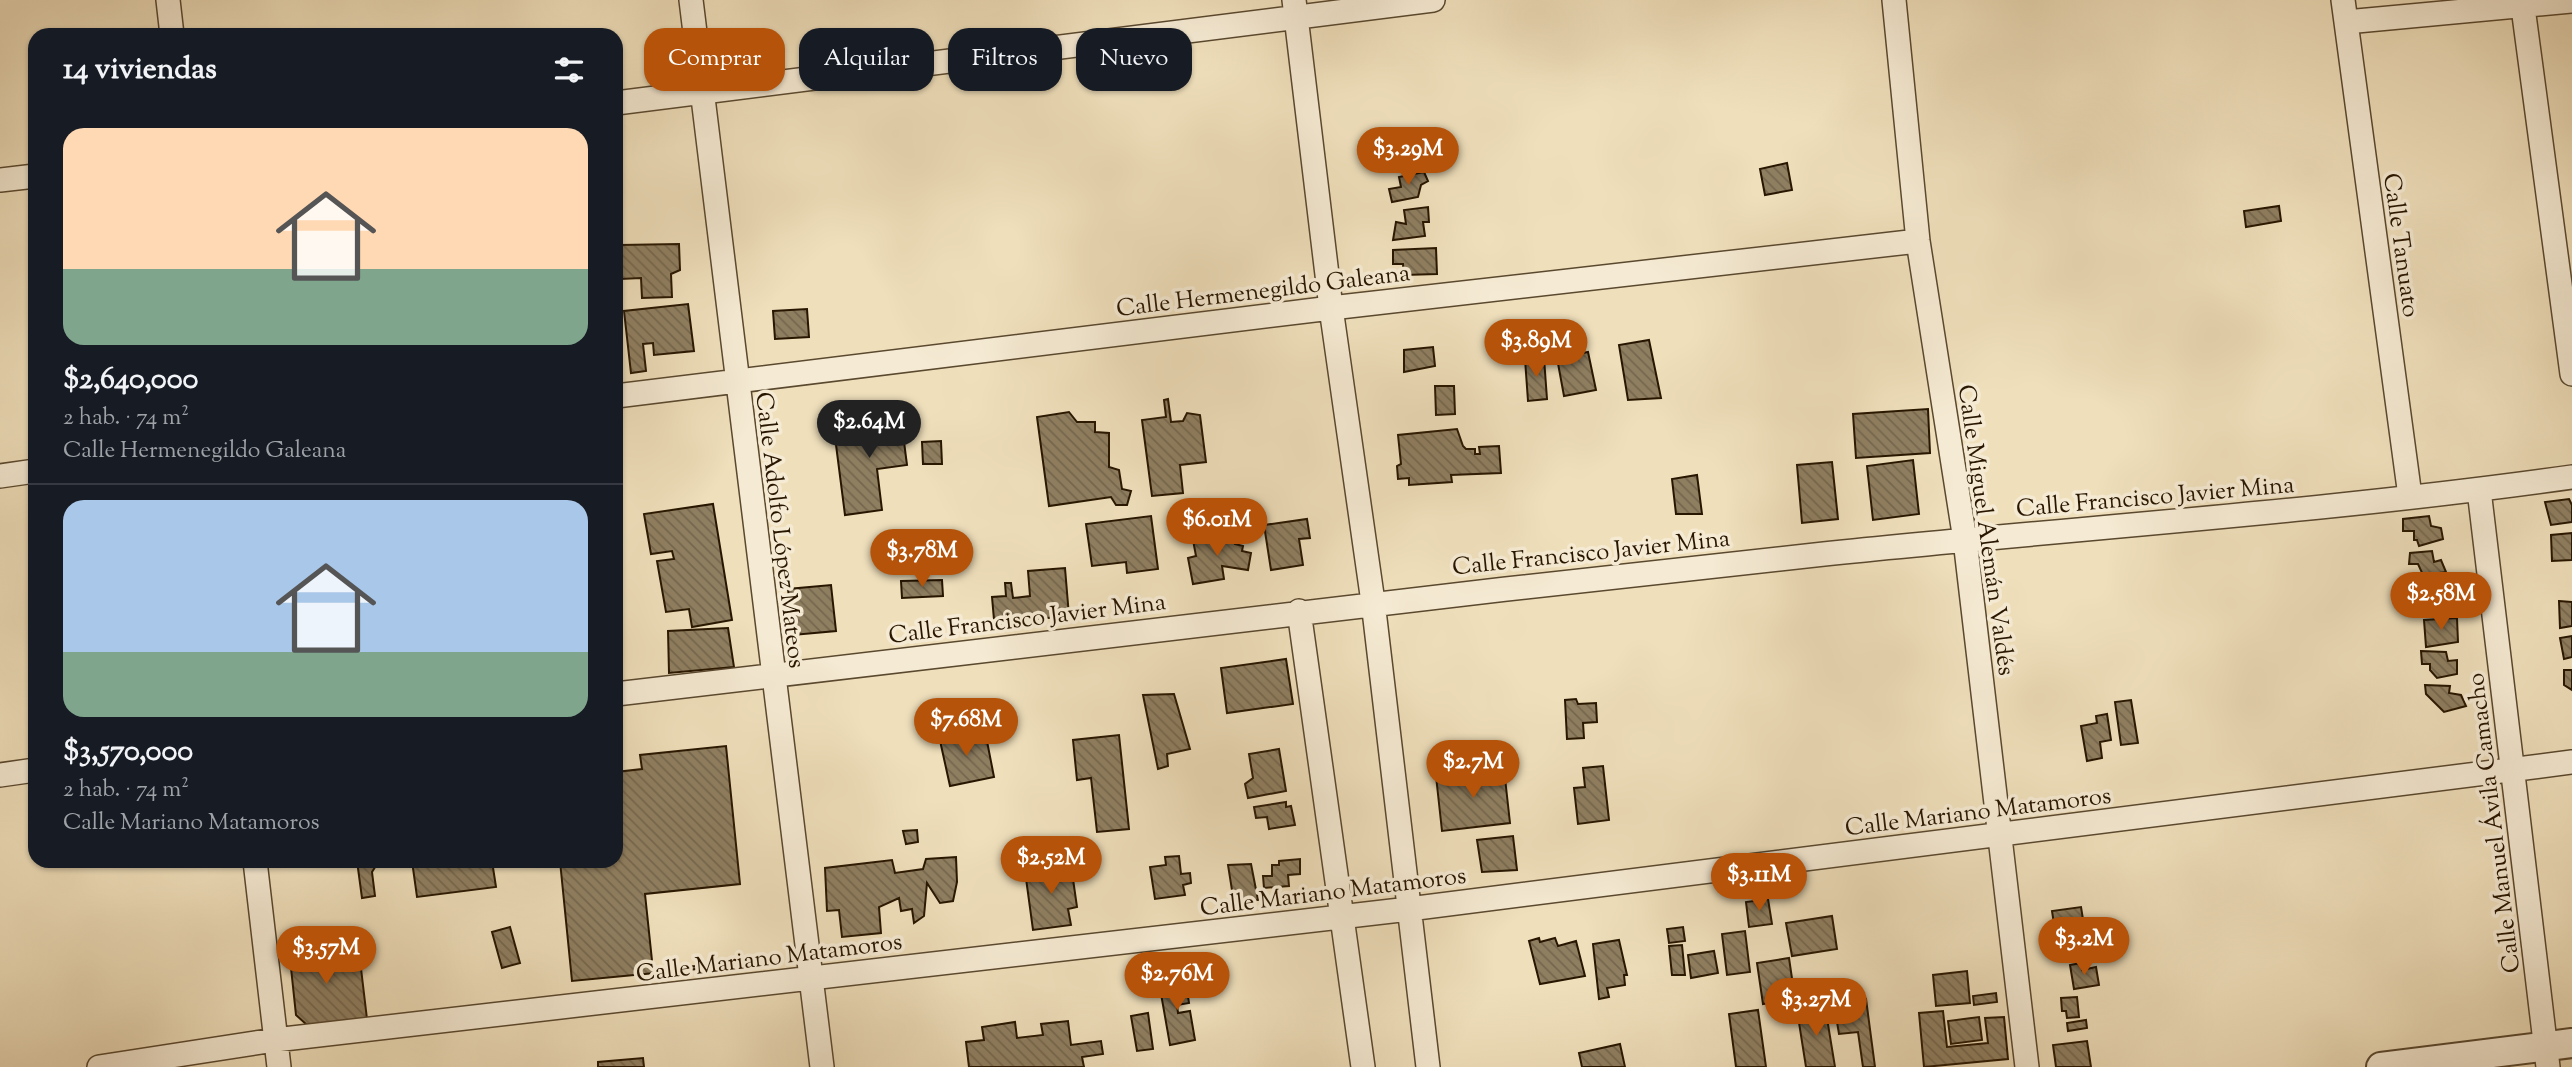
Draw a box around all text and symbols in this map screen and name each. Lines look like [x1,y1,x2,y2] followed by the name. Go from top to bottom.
[644,28,785,91] chip: Comprar
[799,28,934,91] chip: Alquilar
[948,28,1062,91] chip: Filtros
[1076,28,1192,91] chip: Nuevo
[63,49,217,92] text: 14 viviendas
[550,51,588,89] icon: filters
[1351,128,1465,187] pin: $3.29M
[1373,133,1443,166] text: $3.29M
[2373,171,2427,320] street label: Calle Tanuato
[263,173,389,299] icon: home
[1114,257,1412,327] street label: Calle Hermenegildo Galeana
[1479,320,1593,379] pin: $3.89M
[1500,325,1572,358] text: $3.89M
[63,359,198,402] text: $2,640,000
[1948,383,2022,678] street label: Calle Miguel Alemán Valdés
[745,390,813,670] street label: Calle Adolfo López Mateos
[812,400,926,460] pin: $2.64M
[63,402,189,435] text: 2 hab. · 74 m²
[833,406,905,439] text: $2.64M
[63,435,346,468] text: Calle Hermenegildo Galeana
[2015,469,2296,527] street label: Calle Francisco Javier Mina
[1160,498,1274,558] pin: $6.01M
[1182,504,1252,537] text: $6.01M
[1451,523,1732,585] street label: Calle Francisco Javier Mina
[865,530,979,589] pin: $3.78M
[886,535,958,568] text: $3.78M
[263,545,389,671] icon: home
[2384,572,2498,632] pin: $2.58M
[2406,578,2476,611] text: $2.58M
[887,586,1168,654] street label: Calle Francisco Javier Mina
[2460,671,2530,975] street label: Calle Manuel Ávila Camacho
[909,698,1023,758] pin: $7.68M
[930,704,1002,737] text: $7.68M
[63,731,193,774] text: $3,570,000
[1424,740,1522,800] pin: $2.7M
[1442,746,1504,779] text: $2.7M
[63,774,189,807] text: 2 hab. · 74 m²
[1843,780,2113,846] street label: Calle Mariano Matamoros
[63,807,320,840] text: Calle Mariano Matamoros
[994,836,1108,896] pin: $2.52M
[1017,842,1085,875] text: $2.52M
[1702,853,1816,913] pin: $3.11M
[1727,859,1791,892] text: $3.11M
[1198,860,1468,926] street label: Calle Mariano Matamoros
[2035,918,2133,977] pin: $3.2M
[2054,923,2114,956] text: $3.2M
[269,926,383,986] pin: $3.57M
[634,926,904,992] street label: Calle Mariano Matamoros
[292,932,360,965] text: $3.57M
[1120,953,1234,1012] pin: $2.76M
[1141,958,1213,991] text: $2.76M
[1759,978,1873,1038] pin: $3.27M
[1781,984,1851,1017] text: $3.27M

